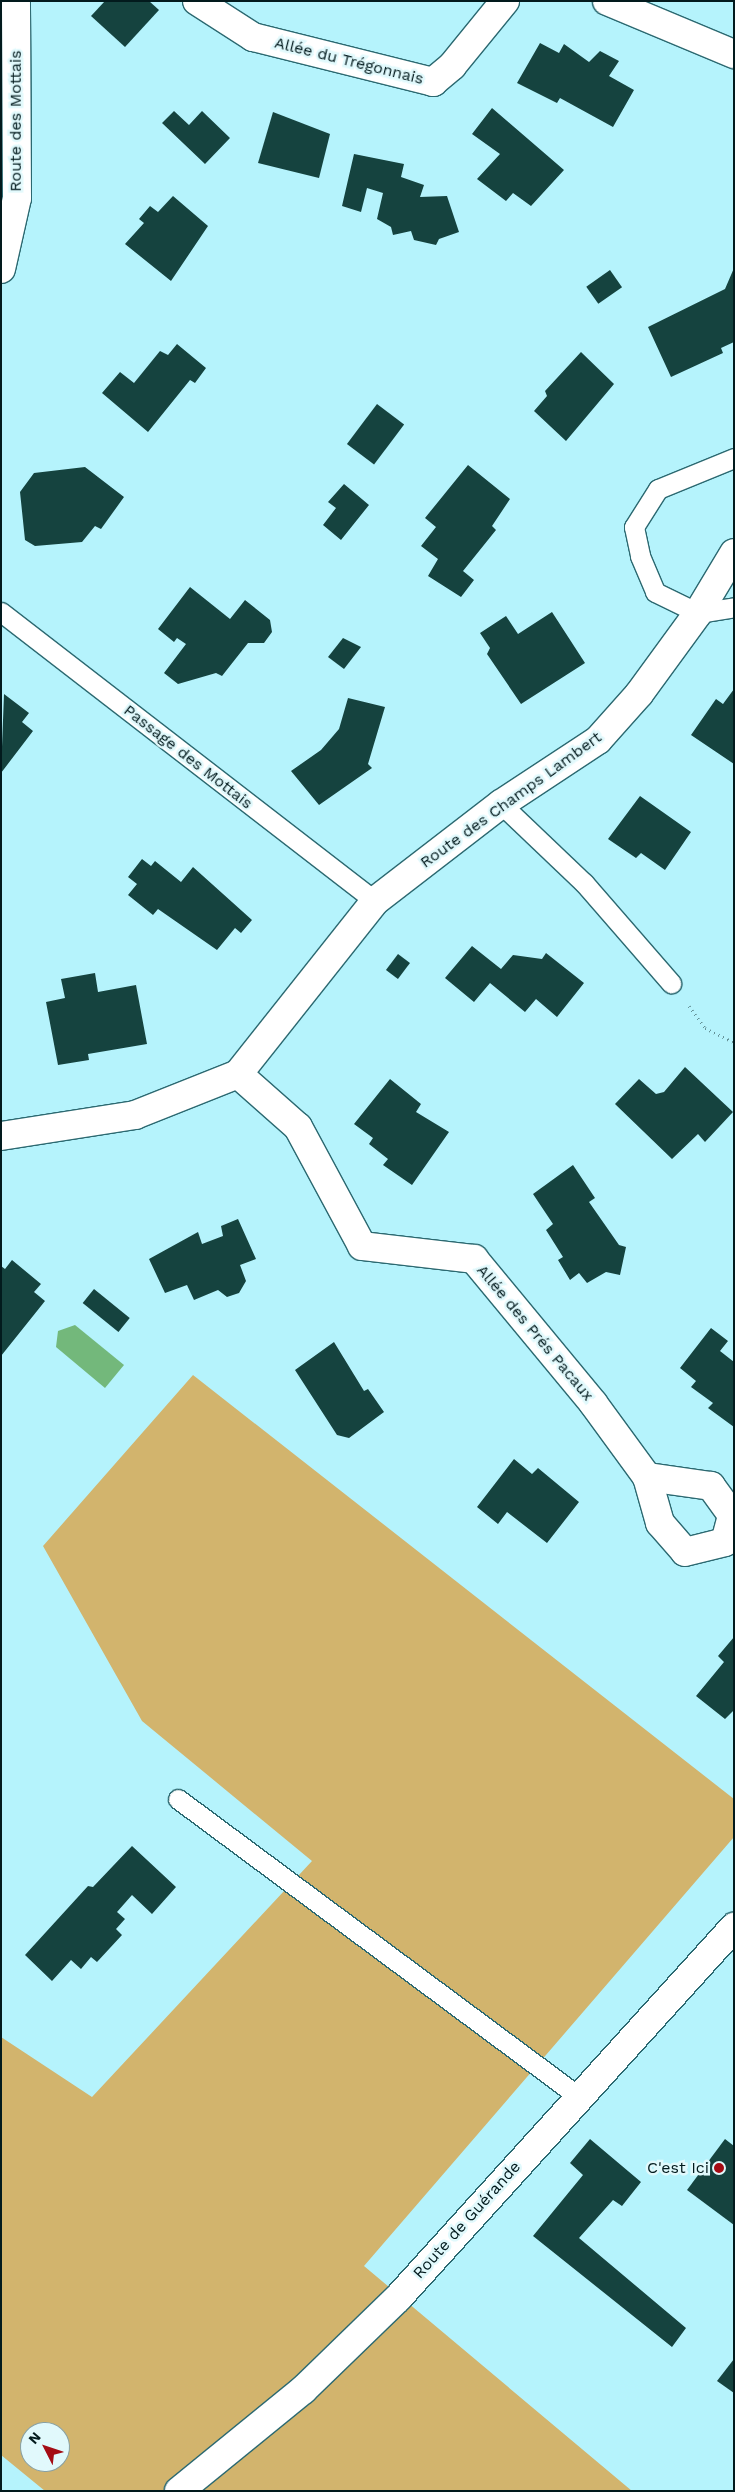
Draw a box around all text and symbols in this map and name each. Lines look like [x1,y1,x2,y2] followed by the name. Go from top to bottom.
[272,33,426,89] street label: Allée du Trégonnais
[6,50,26,192] street label: Route des Mottais
[120,701,256,813] street label: Passage des Mottais
[417,728,605,872] street label: Route des Champs Lambert
[472,1261,598,1405] street label: Allée des Prés Pacaux
[409,2157,525,2283] street label: Route de Guérande
[647,2158,709,2178] place label: C'est Ici
[713,2162,725,2174] marker: C'est Ici
[20,2422,70,2472] north arrow
[25,2429,44,2447] text: N

